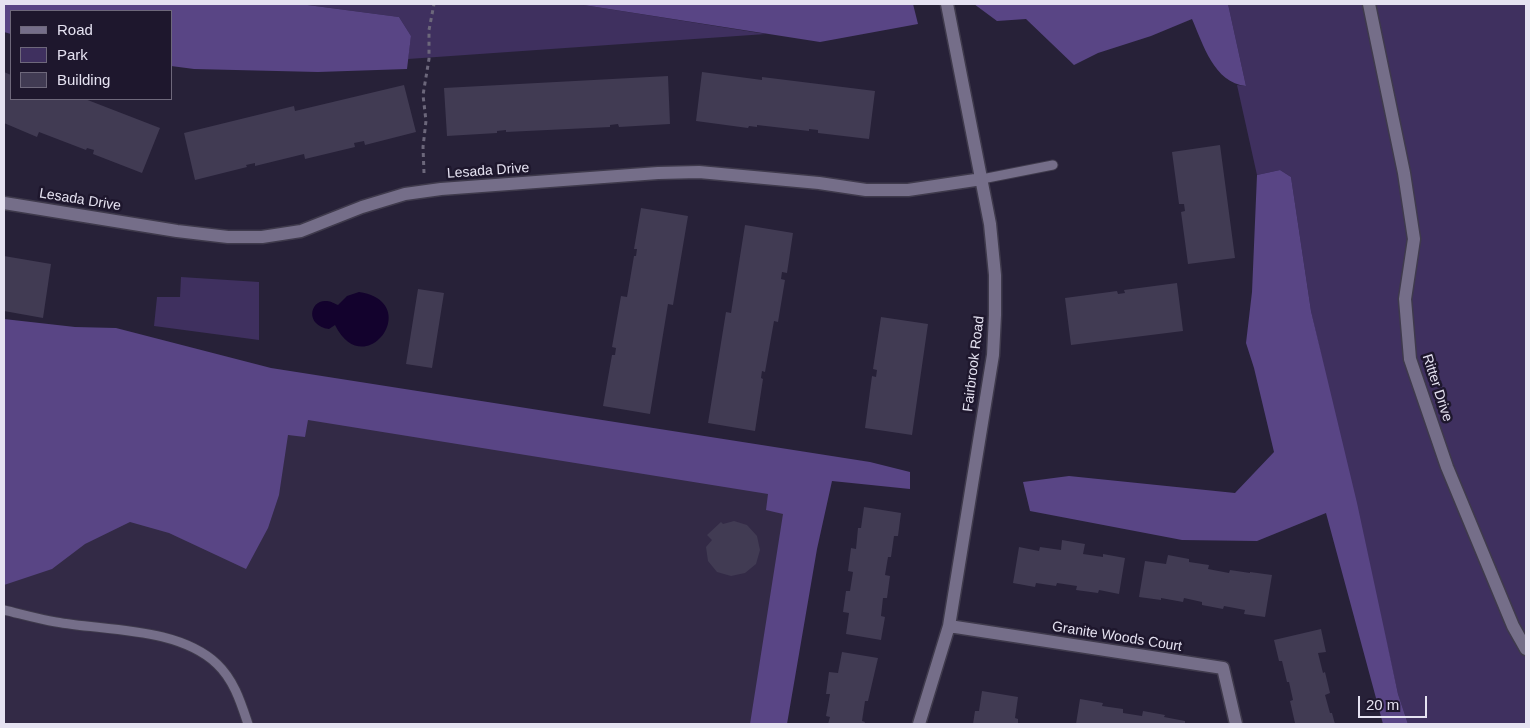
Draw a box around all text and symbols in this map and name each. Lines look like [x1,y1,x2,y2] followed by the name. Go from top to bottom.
[10,10,172,100] legend
[57,21,93,38] text: Road
[57,46,88,63] text: Park
[57,71,110,88] text: Building
[446,160,530,182] street label: Lesada Drive
[38,185,122,215] street label: Lesada Drive
[960,315,988,413] street label: Fairbrook Road
[1418,352,1456,424] street label: Ritter Drive
[1051,618,1183,656] street label: Granite Woods Court
[1360,686,1429,718] scale bar
[1366,696,1399,713] text: 20 m

